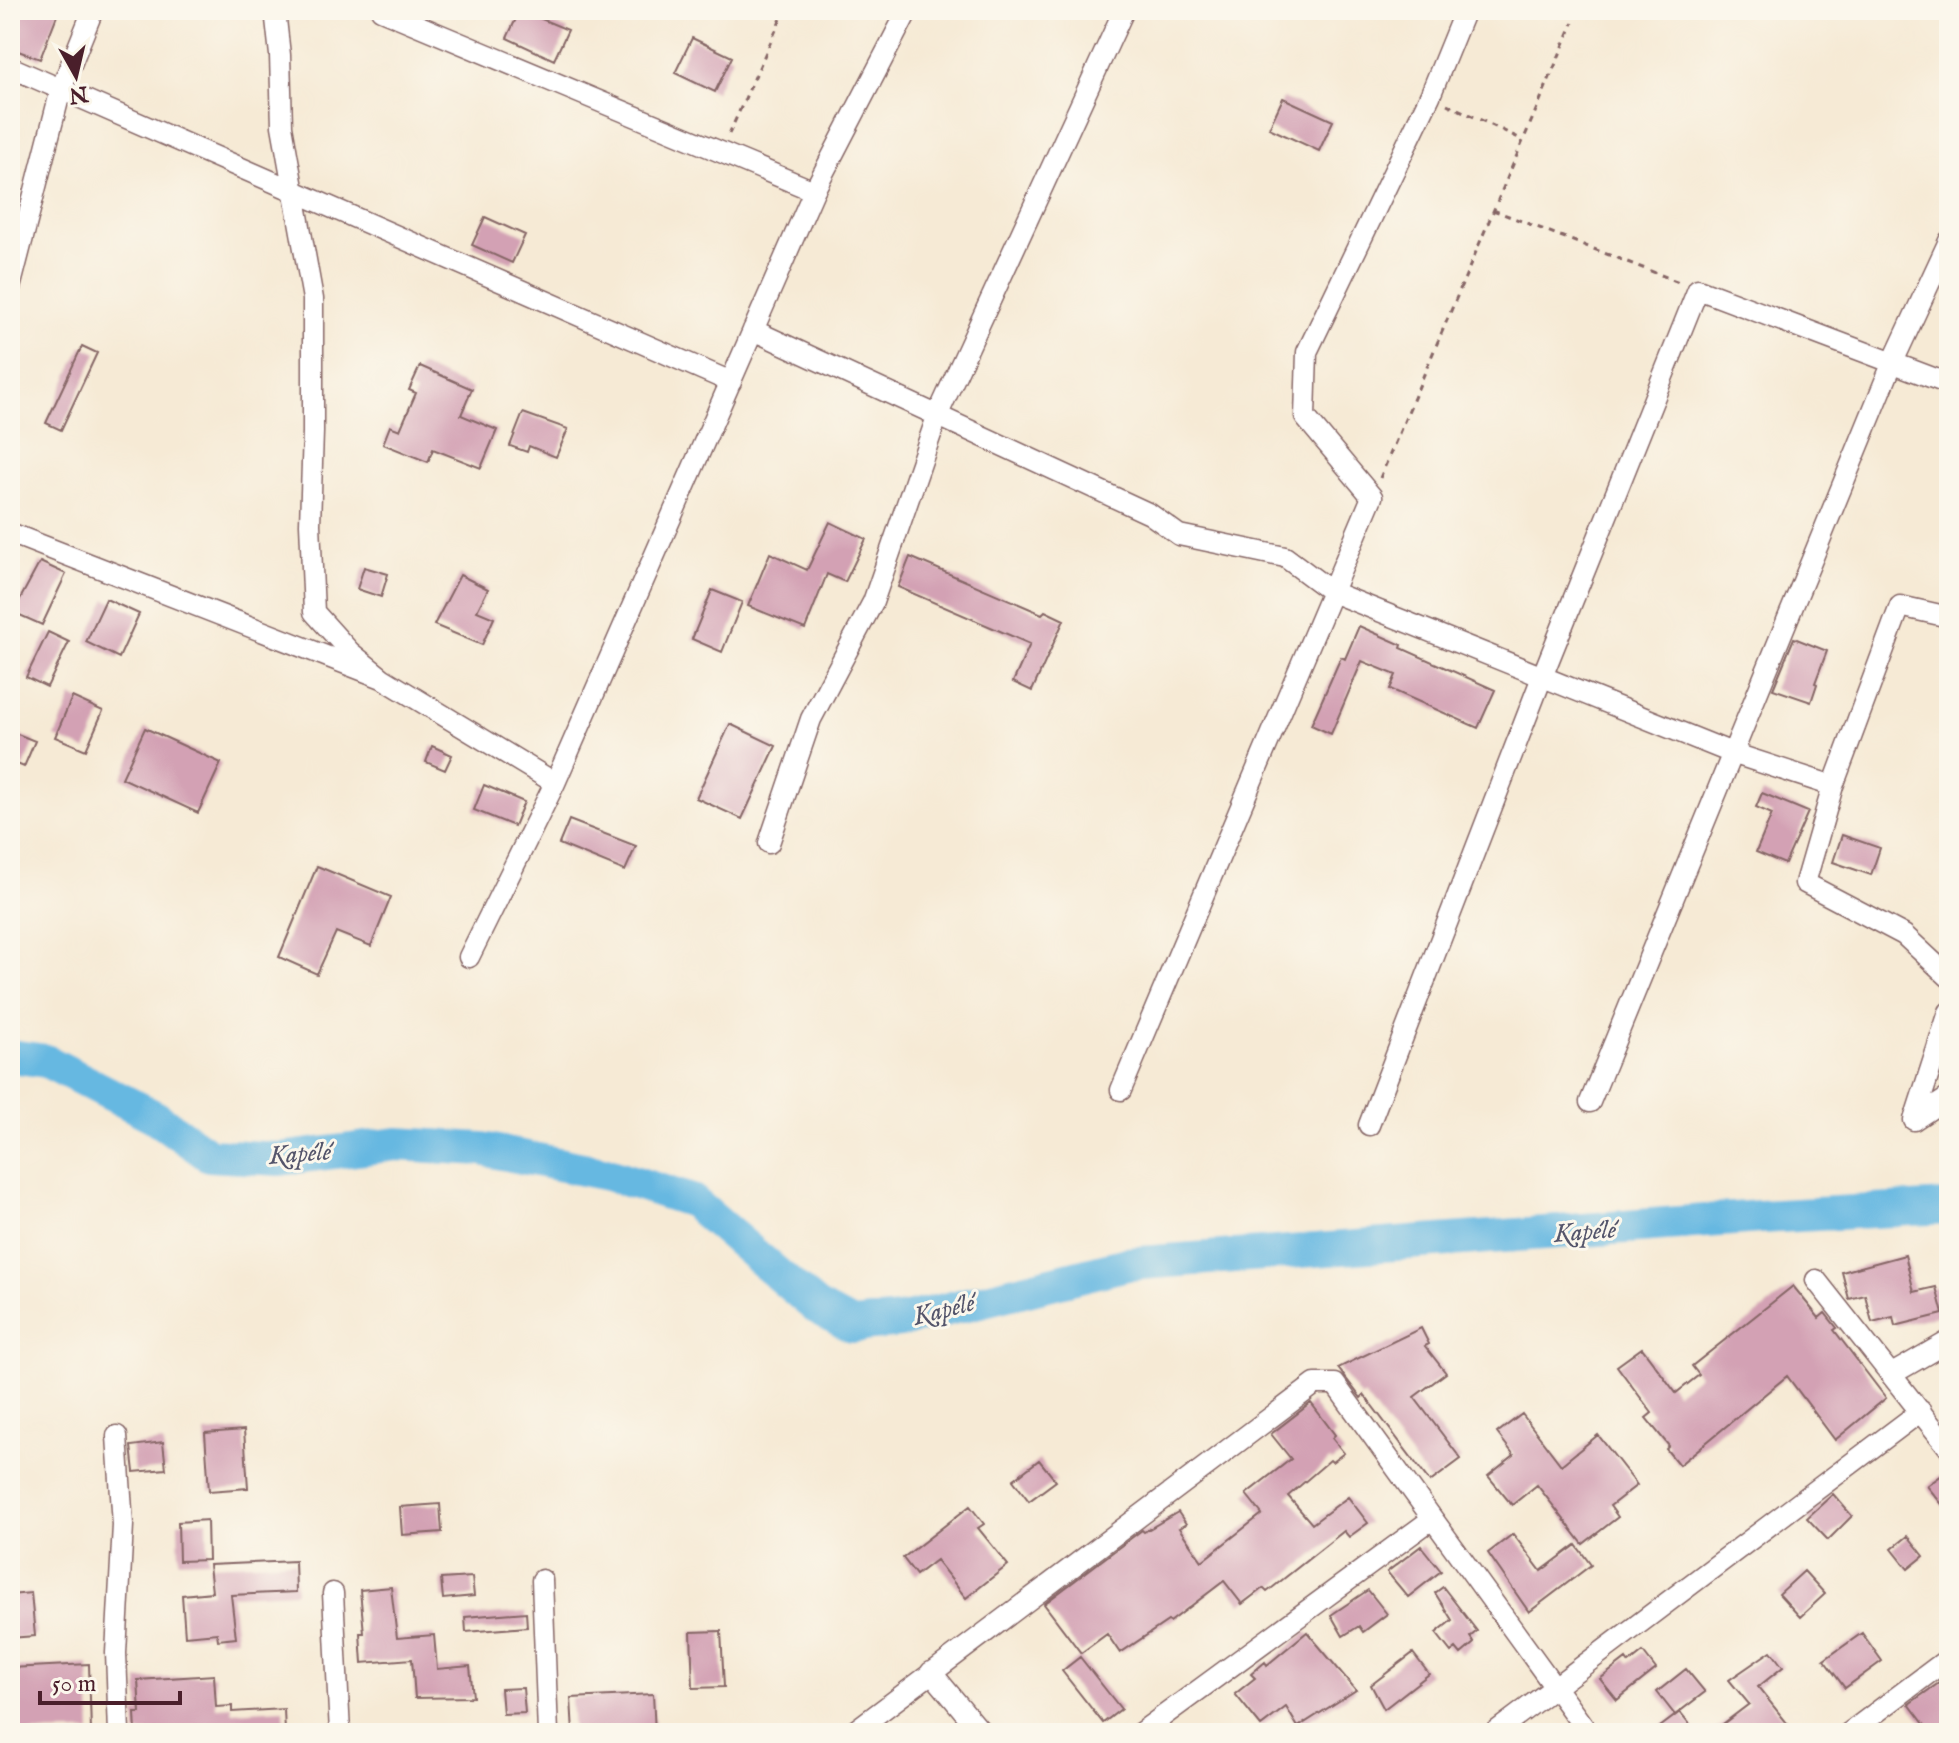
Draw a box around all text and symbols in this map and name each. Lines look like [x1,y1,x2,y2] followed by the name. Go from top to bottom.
[36,36,116,116] north arrow
[67,78,91,109] text: N
[267,1135,337,1173] water label: Kapélé
[1552,1213,1622,1251] water label: Kapélé
[909,1285,983,1334] water label: Kapélé
[40,1655,180,1705] scale bar
[52,1669,96,1700] text: 50 m

